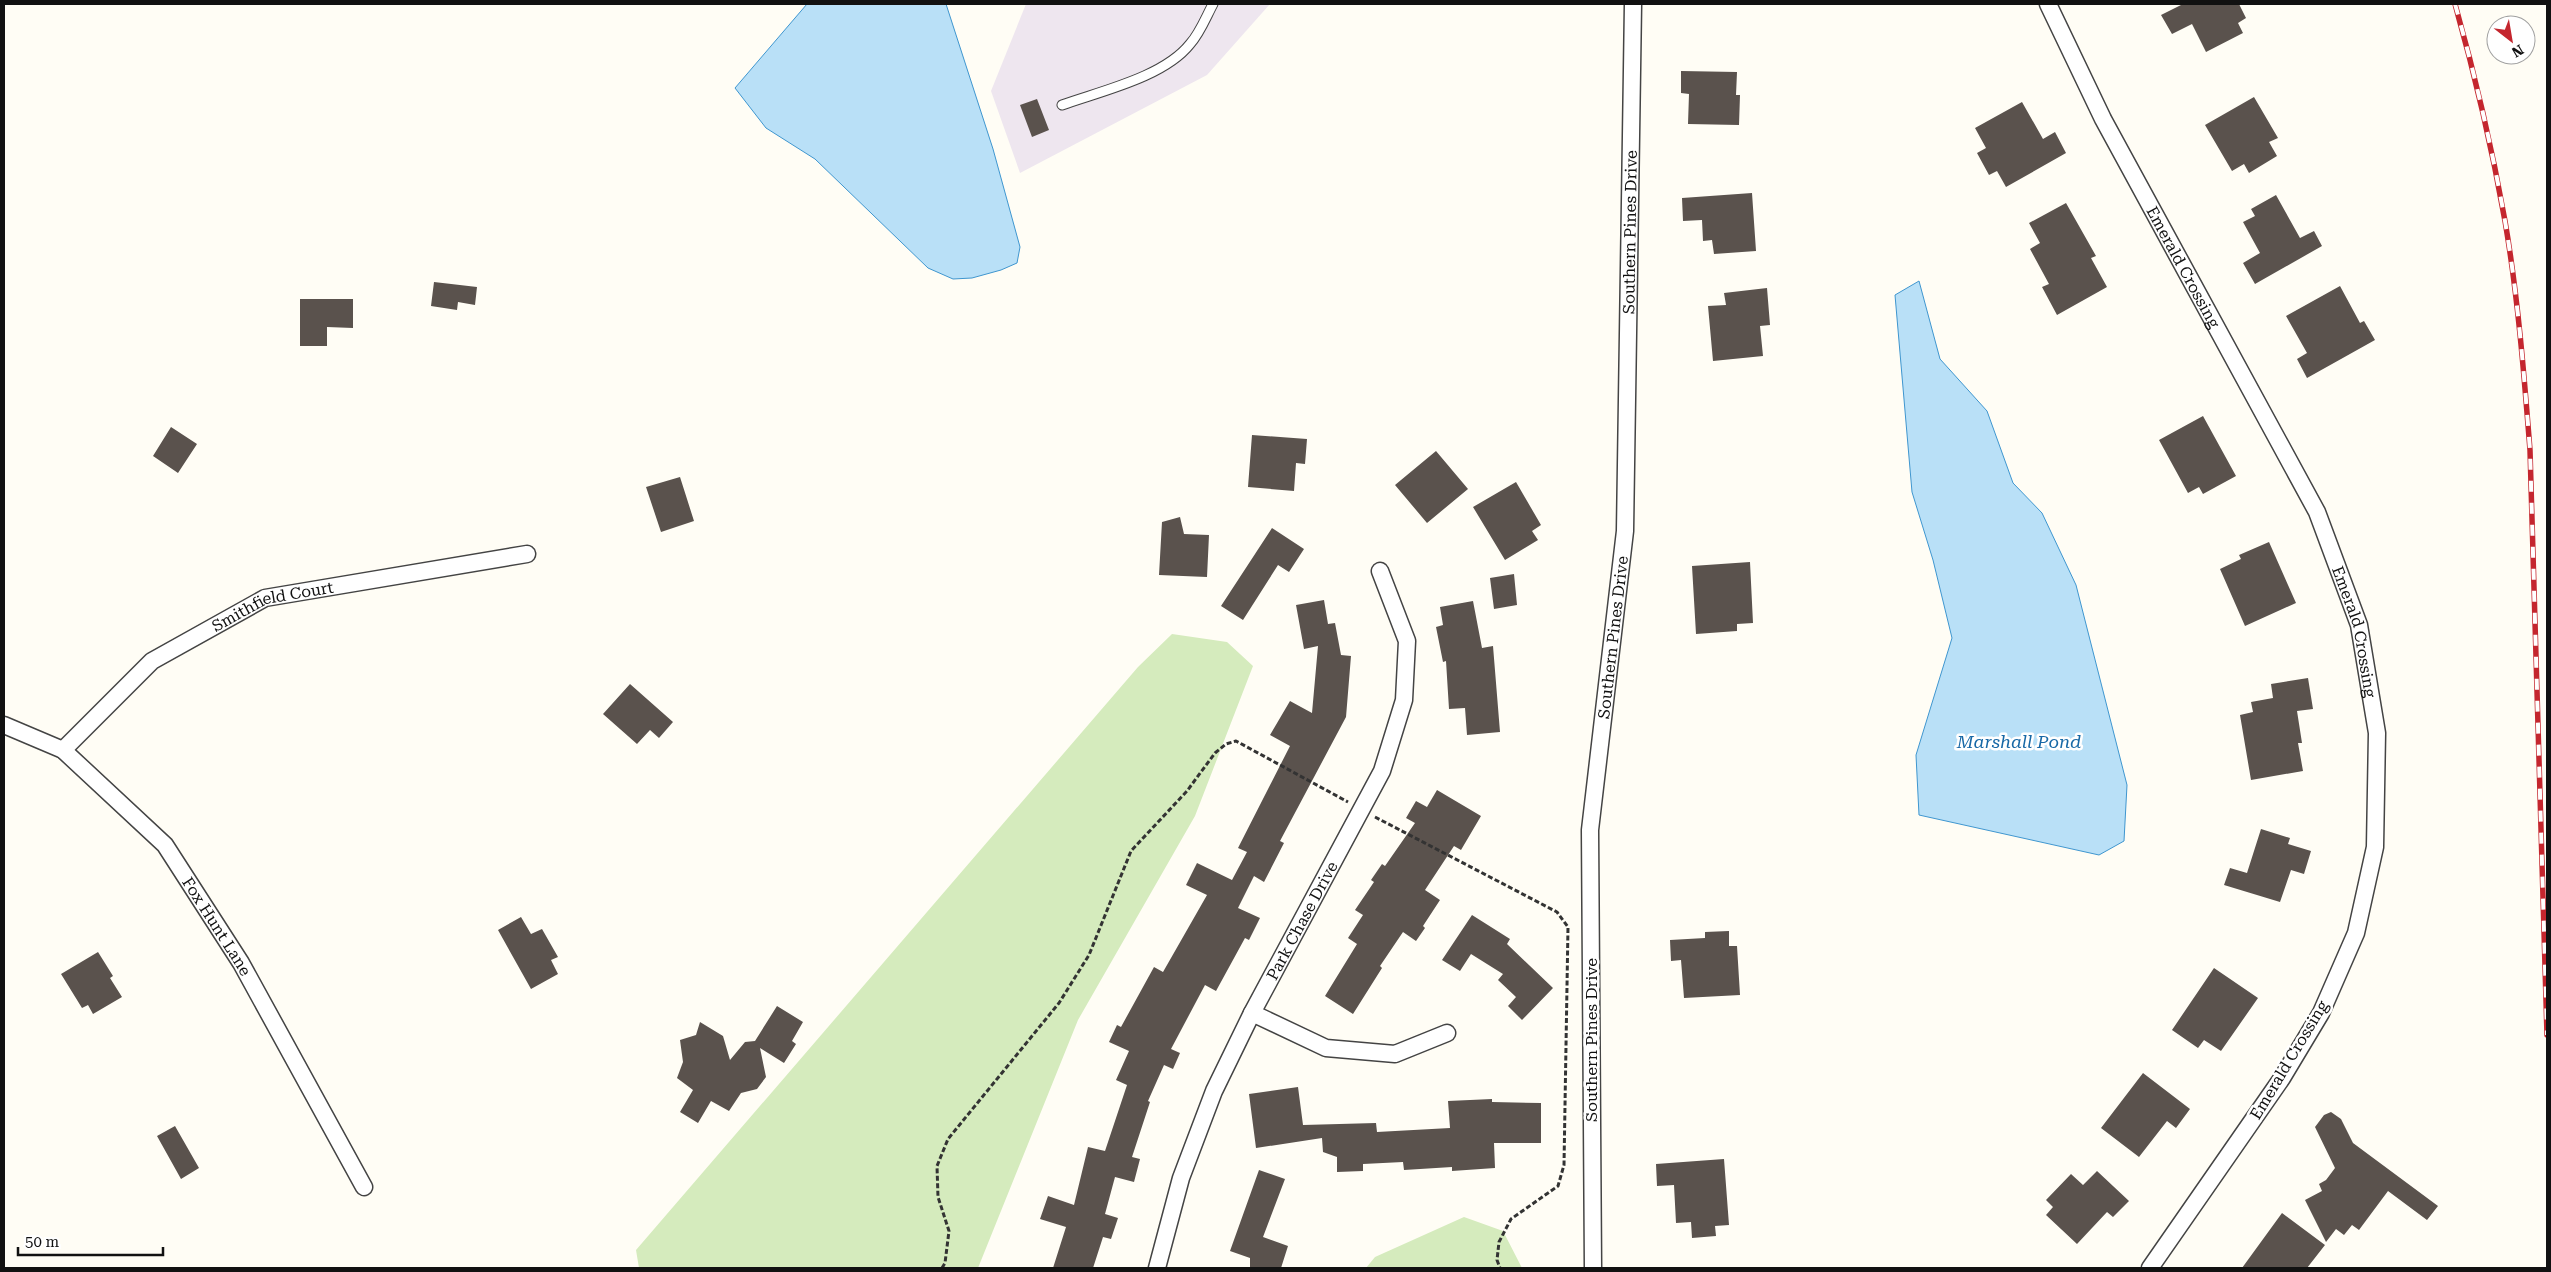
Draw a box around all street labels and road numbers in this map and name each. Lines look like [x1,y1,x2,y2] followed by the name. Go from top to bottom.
[1619,150,1640,314] street label: Southern Pines Drive
[2143,203,2225,332] street label: Emerald Crossing
[1594,554,1632,720] street label: Southern Pines Drive
[2328,563,2381,700] street label: Emerald Crossing
[208,577,335,635] street label: Smithfield Court
[1262,858,1341,983] street label: Park Chase Drive
[179,873,256,979] street label: Fox Hunt Lane
[1582,958,1601,1122] street label: Southern Pines Drive
[2246,996,2332,1123] street label: Emerald Crossing

